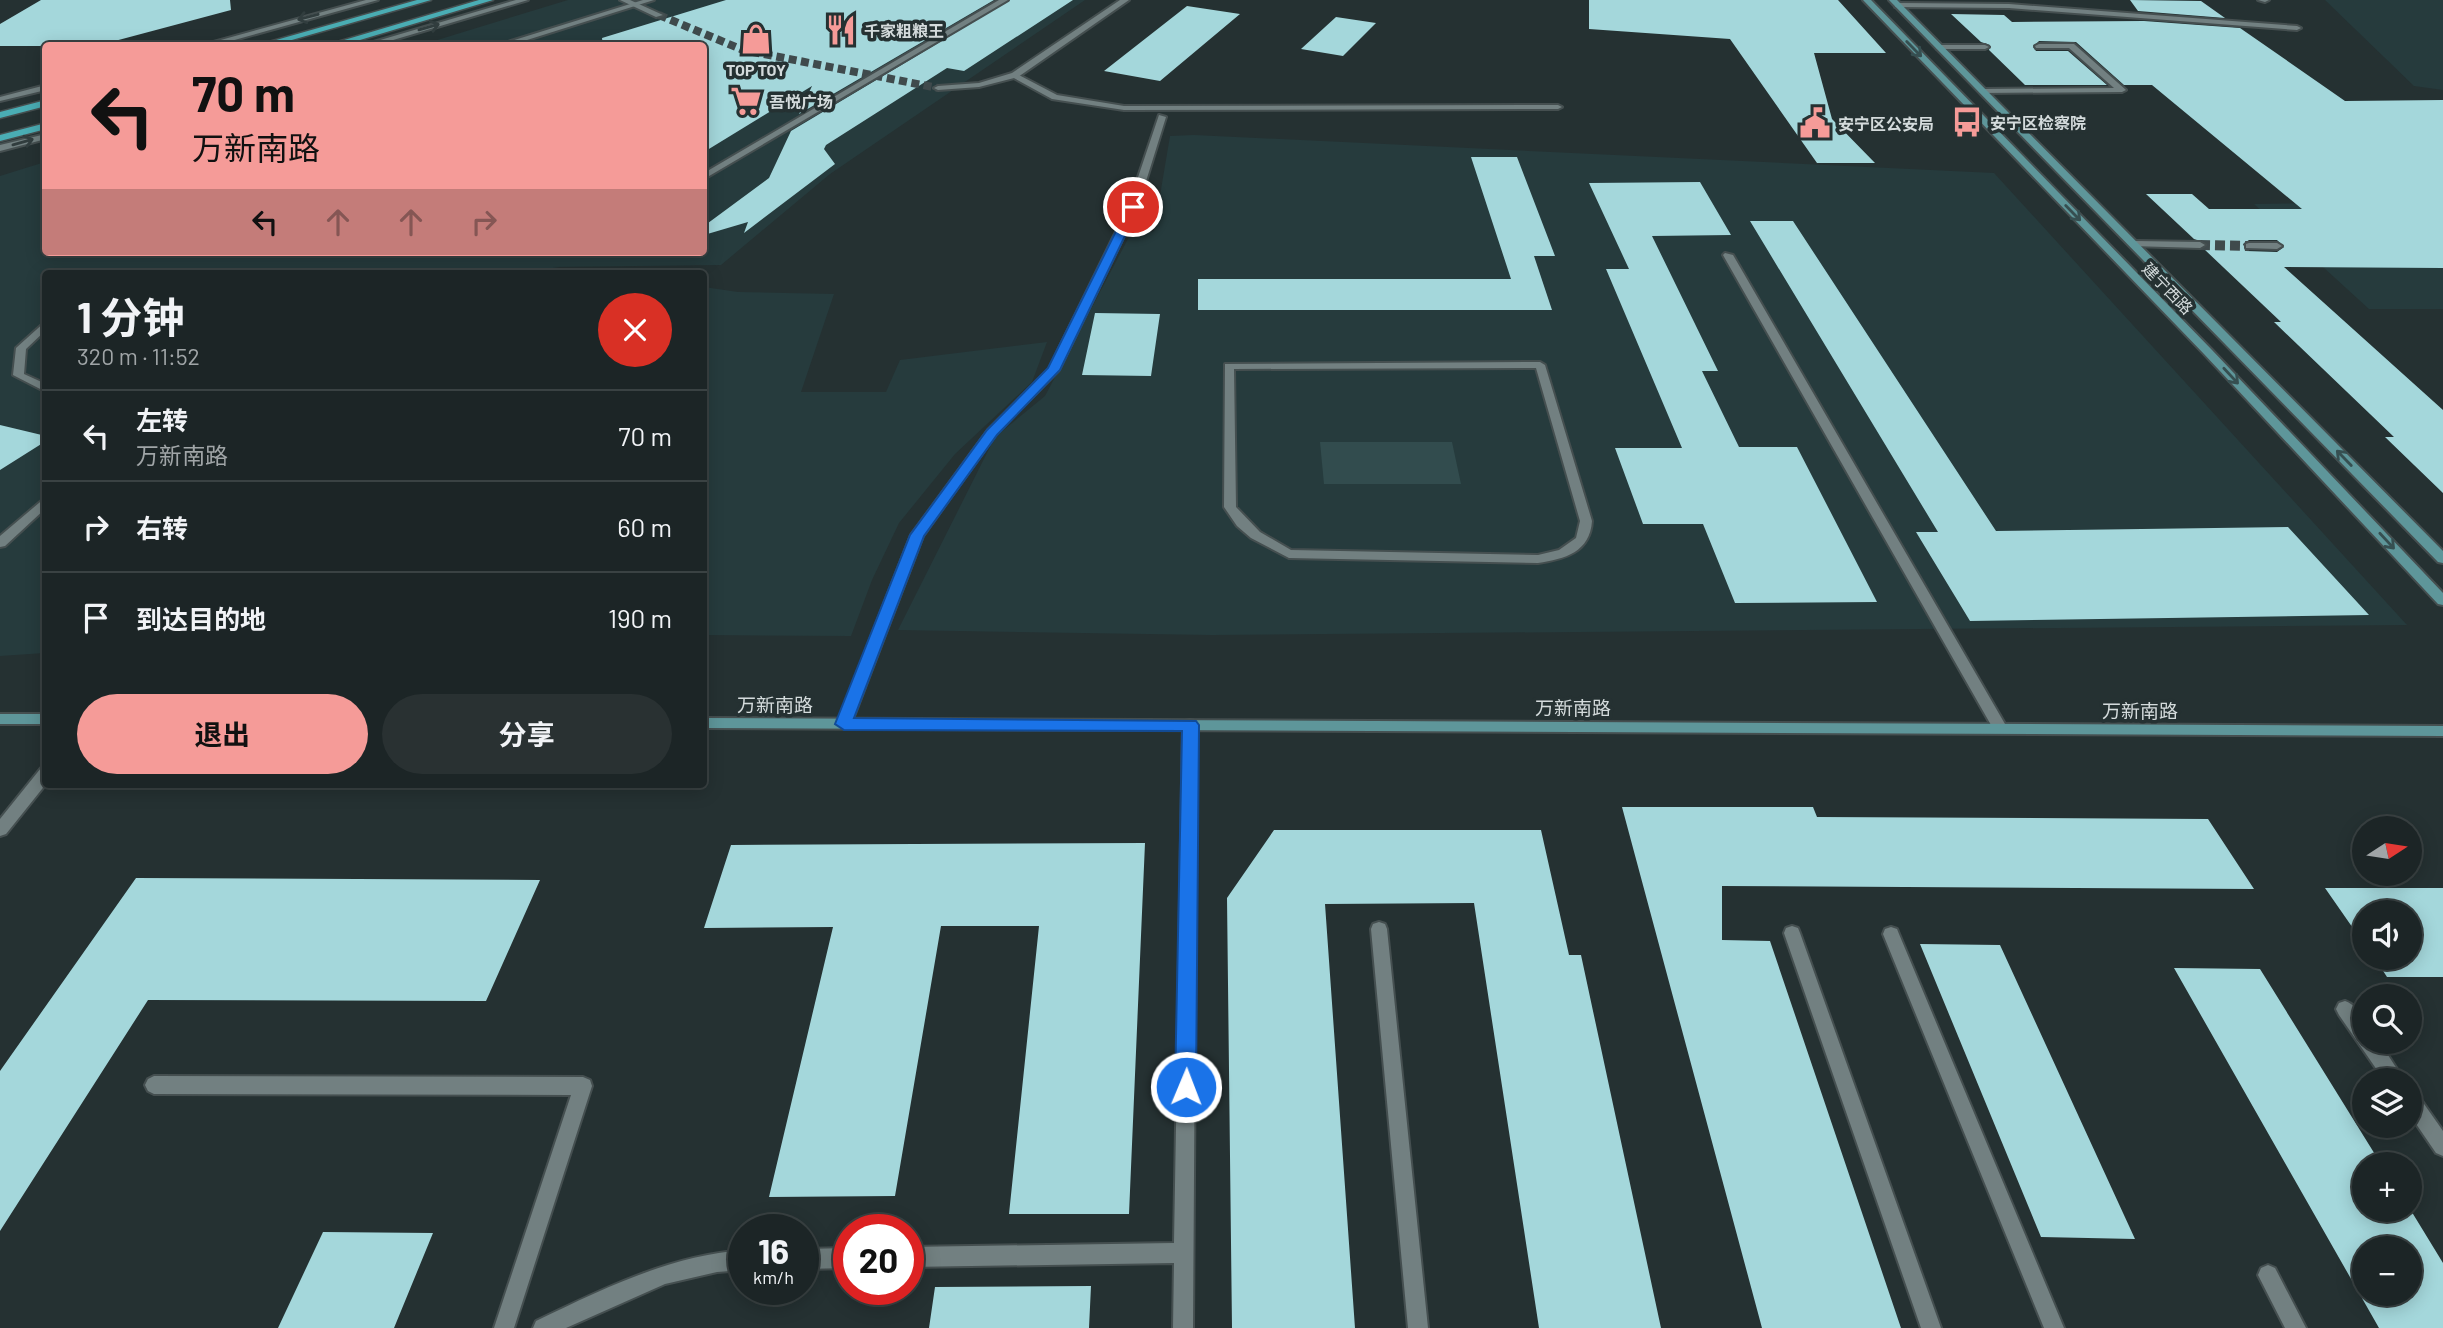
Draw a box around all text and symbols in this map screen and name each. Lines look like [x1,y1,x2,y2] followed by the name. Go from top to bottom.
[297,12,319,25] one-way arrow
[824,13,858,47] restaurant icon: 千家粗粮王
[417,20,440,33] one-way arrow
[864,21,944,40] place label: 千家粗粮王
[739,22,773,56] shop icon: TOP TOY
[1906,40,1923,57] one-way arrow
[726,60,786,79] place label: TOP TOY
[192,63,295,122] text: 70 m
[77,70,168,161] icon: left
[729,84,763,118] supermarket icon: 吾悦广场
[769,92,833,111] place label: 吾悦广场
[1950,105,1984,139] bus stop icon: 安宁区检察院
[1798,106,1832,140] public building icon: 安宁区公安局
[1990,113,2086,132] place label: 安宁区检察院
[1838,114,1934,133] place label: 安宁区公安局
[192,128,320,166] text: 万新南路
[11,135,34,148] one-way arrow
[1103,177,1163,237] pin
[1114,188,1152,226] icon: arrive
[246,203,284,241] icon: left
[319,203,357,241] icon: ahead
[392,203,430,241] icon: ahead
[465,203,503,241] icon: right
[2064,204,2081,221] one-way arrow
[2139,258,2197,318] street label: 建宁西路
[77,291,184,341] text: 1 分钟
[598,293,672,367] button: close
[77,342,200,370] text: 320 m · 11:52
[2222,367,2239,384] one-way arrow
[136,404,188,435] text: 左转
[77,417,115,455] icon: left
[618,420,672,451] text: 70 m
[136,441,228,469] text: 万新南路
[2336,449,2353,466] one-way arrow
[77,508,115,546] icon: right
[617,511,672,542] text: 60 m
[136,512,188,543] text: 右转
[2378,532,2395,550] one-way arrow
[77,599,115,637] icon: arrive
[608,602,672,633] text: 190 m
[136,603,266,634] text: 到达目的地
[737,693,813,716] street label: 万新南路
[77,694,368,774] button: 退出
[382,694,672,774] button: 分享
[1535,696,1611,719] street label: 万新南路
[2102,699,2178,722] street label: 万新南路
[2352,816,2422,886] north arrow
[2352,816,2422,1306] map controls
[2352,900,2422,970] button: sound
[2352,984,2422,1054] button: search
[1149,1050,1223,1124] position arrow
[2352,1068,2422,1138] button: layers
[2352,1152,2422,1222] button: +
[833,1214,924,1305] speed limit sign: 20
[758,1229,789,1271] text: 16
[2352,1236,2422,1306] button: −
[753,1266,794,1288] text: km/h

